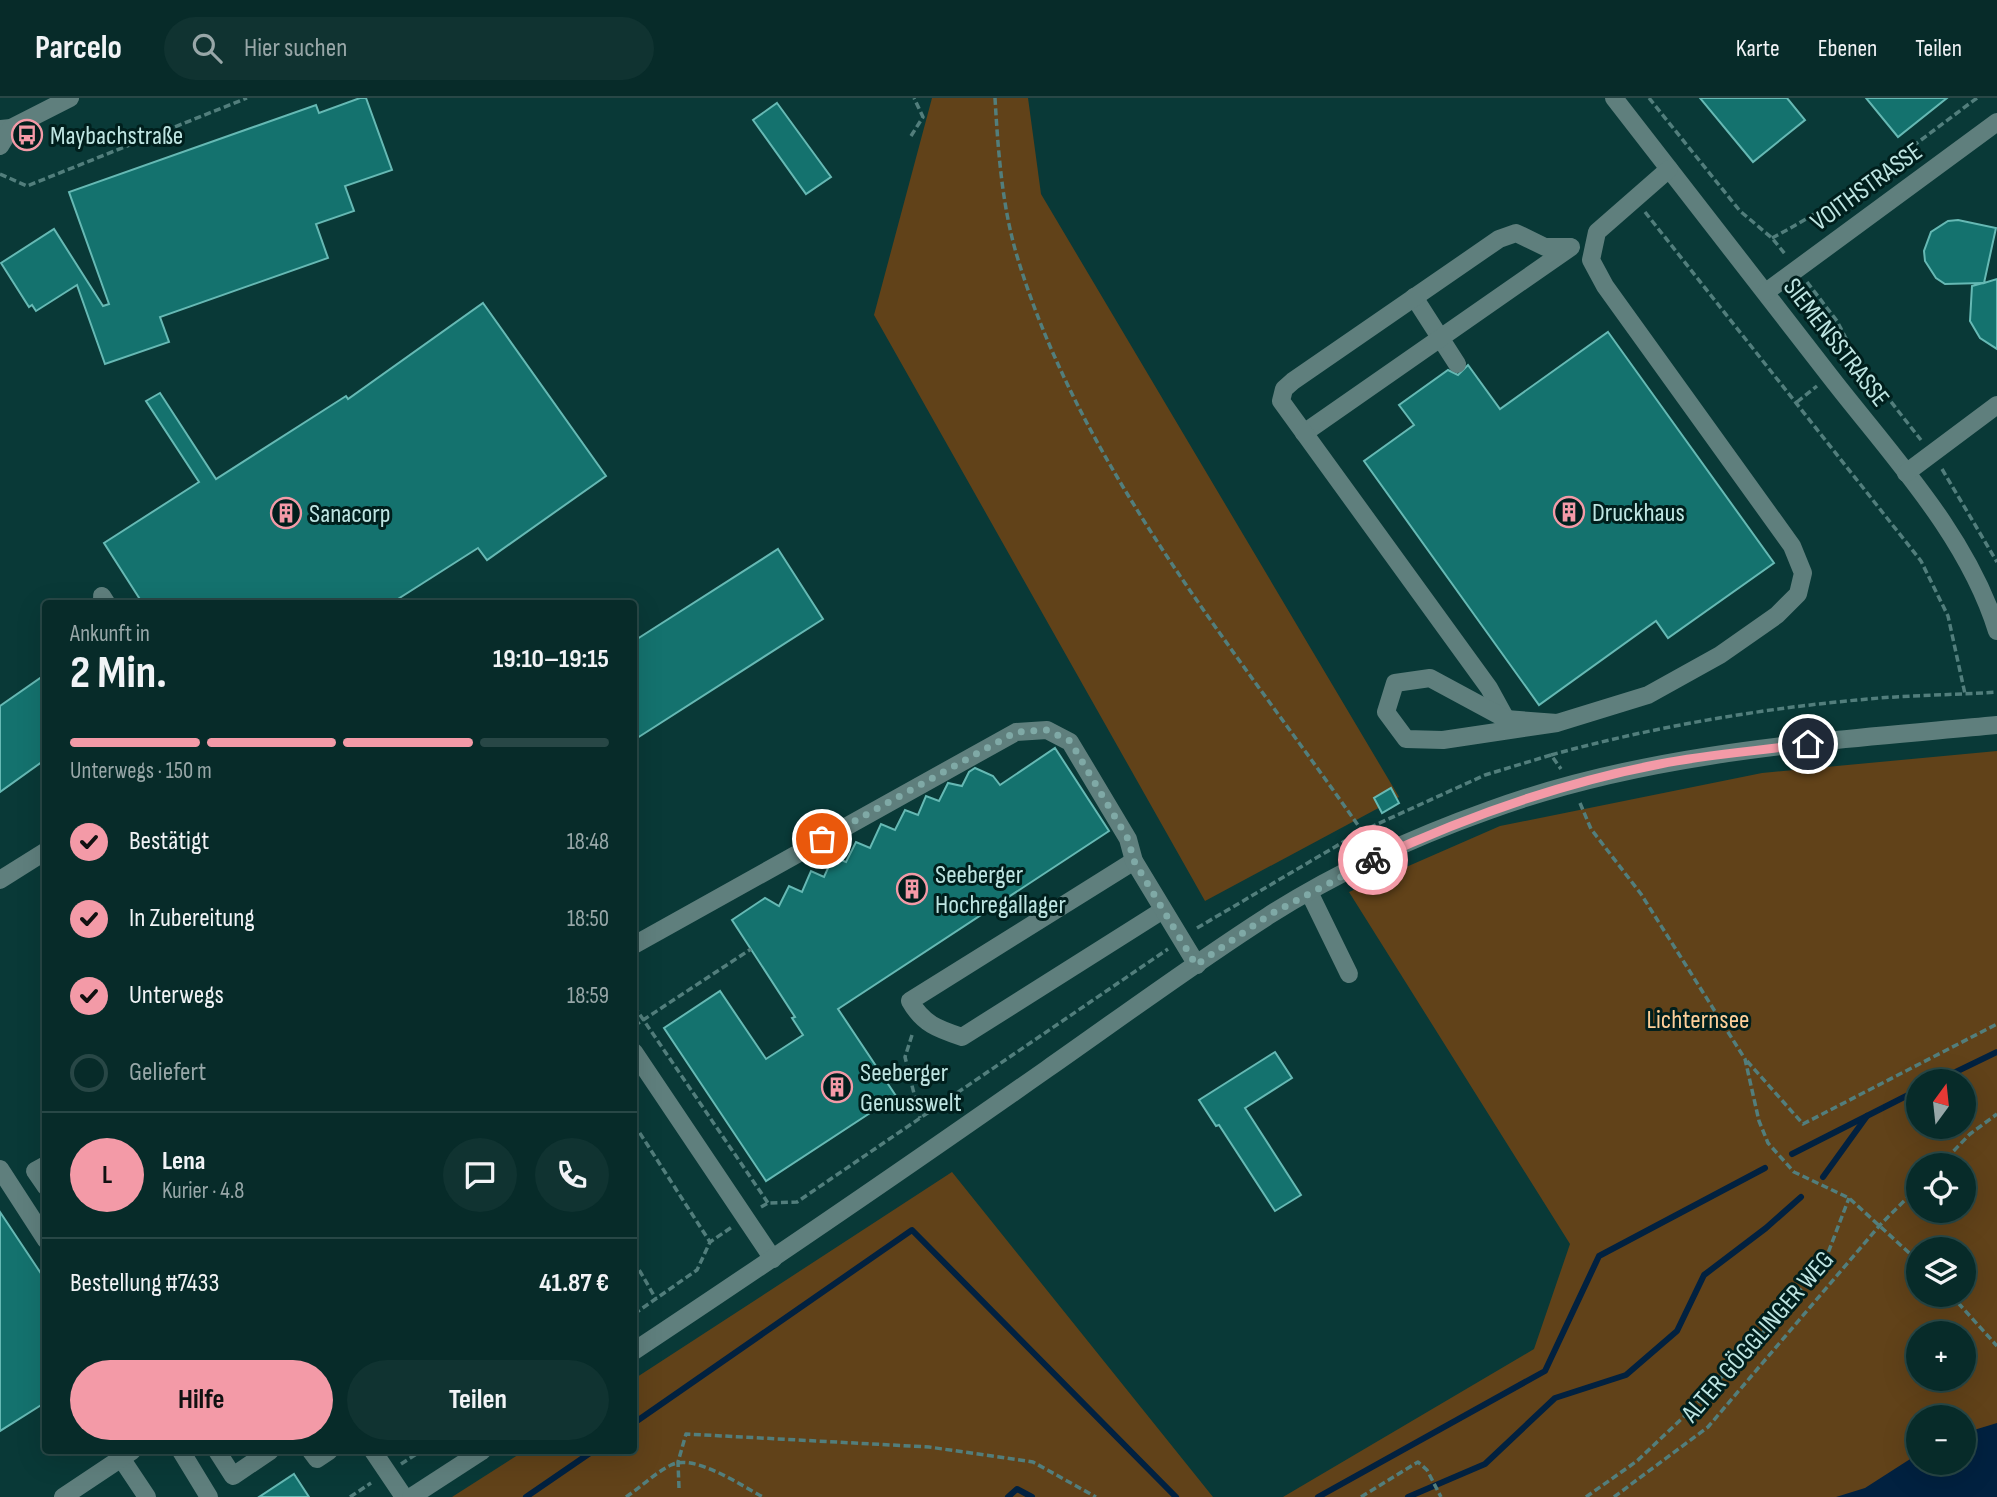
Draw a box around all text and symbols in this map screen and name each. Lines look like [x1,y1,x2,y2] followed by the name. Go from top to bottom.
[164,17,654,80] search box
[35,28,122,68] text: Parcelo
[188,29,226,67] icon: search
[244,33,347,64] text: Hier suchen
[1736,34,1780,63] text: Karte
[1818,34,1877,63] text: Ebenen
[1915,34,1962,63] text: Teilen
[10,118,44,152] bus stop icon: Maybachstraße
[50,121,183,152] place label: Maybachstraße
[1805,136,1929,238] street label: VOITHSTRASSE
[1776,273,1896,413] street label: SIEMENSSTRASSE
[1552,495,1586,529] building icon: Druckhaus
[269,496,303,530] building icon: Sanacorp
[1592,498,1685,529] place label: Druckhaus
[309,499,391,530] place label: Sanacorp
[70,620,150,648] text: Ankunft in
[493,644,609,675] text: 19:10–19:15
[70,646,167,701] text: 2 Min.
[1778,714,1838,774] pin
[1789,725,1827,763] icon: home
[70,757,212,785] text: Unterwegs · 150 m
[792,809,852,869] pin
[803,820,841,858] icon: bag
[70,823,108,861] icon: check
[1338,825,1408,895] courier
[129,826,209,857] text: Bestätigt
[567,828,609,856] text: 18:48
[1354,841,1392,879] icon: bike
[935,860,1066,921] place label: Seeberger Hochregallager
[895,872,929,906] building icon: Seeberger Hochregallager
[70,900,108,938] icon: check
[129,903,255,934] text: In Zubereitung
[567,905,609,933] text: 18:50
[70,977,108,1015] icon: check
[129,980,224,1011] text: Unterwegs
[567,982,609,1010] text: 18:59
[1646,1005,1750,1036] park label: Lichternsee
[129,1057,206,1088] text: Geliefert
[860,1058,962,1119] place label: Seeberger Genusswelt
[1906,1069,1976,1139] north arrow
[1906,1069,1976,1475] map controls
[820,1070,854,1104] building icon: Seeberger Genusswelt
[443,1138,517,1212] button: chat
[535,1138,609,1212] button: phone
[162,1146,205,1177] text: Lena
[1906,1153,1976,1223] button: locate
[102,1160,112,1191] text: L
[162,1177,244,1205] text: Kurier · 4.8
[1906,1237,1976,1307] button: layers
[1675,1245,1841,1430] street label: ALTER GÖGGLINGER WEG
[70,1268,219,1299] text: Bestellung #7433
[539,1268,609,1299] text: 41.87 €
[1906,1321,1976,1391] button: +
[70,1360,333,1440] button: Hilfe
[347,1360,609,1440] button: Teilen
[1906,1405,1976,1475] button: −

